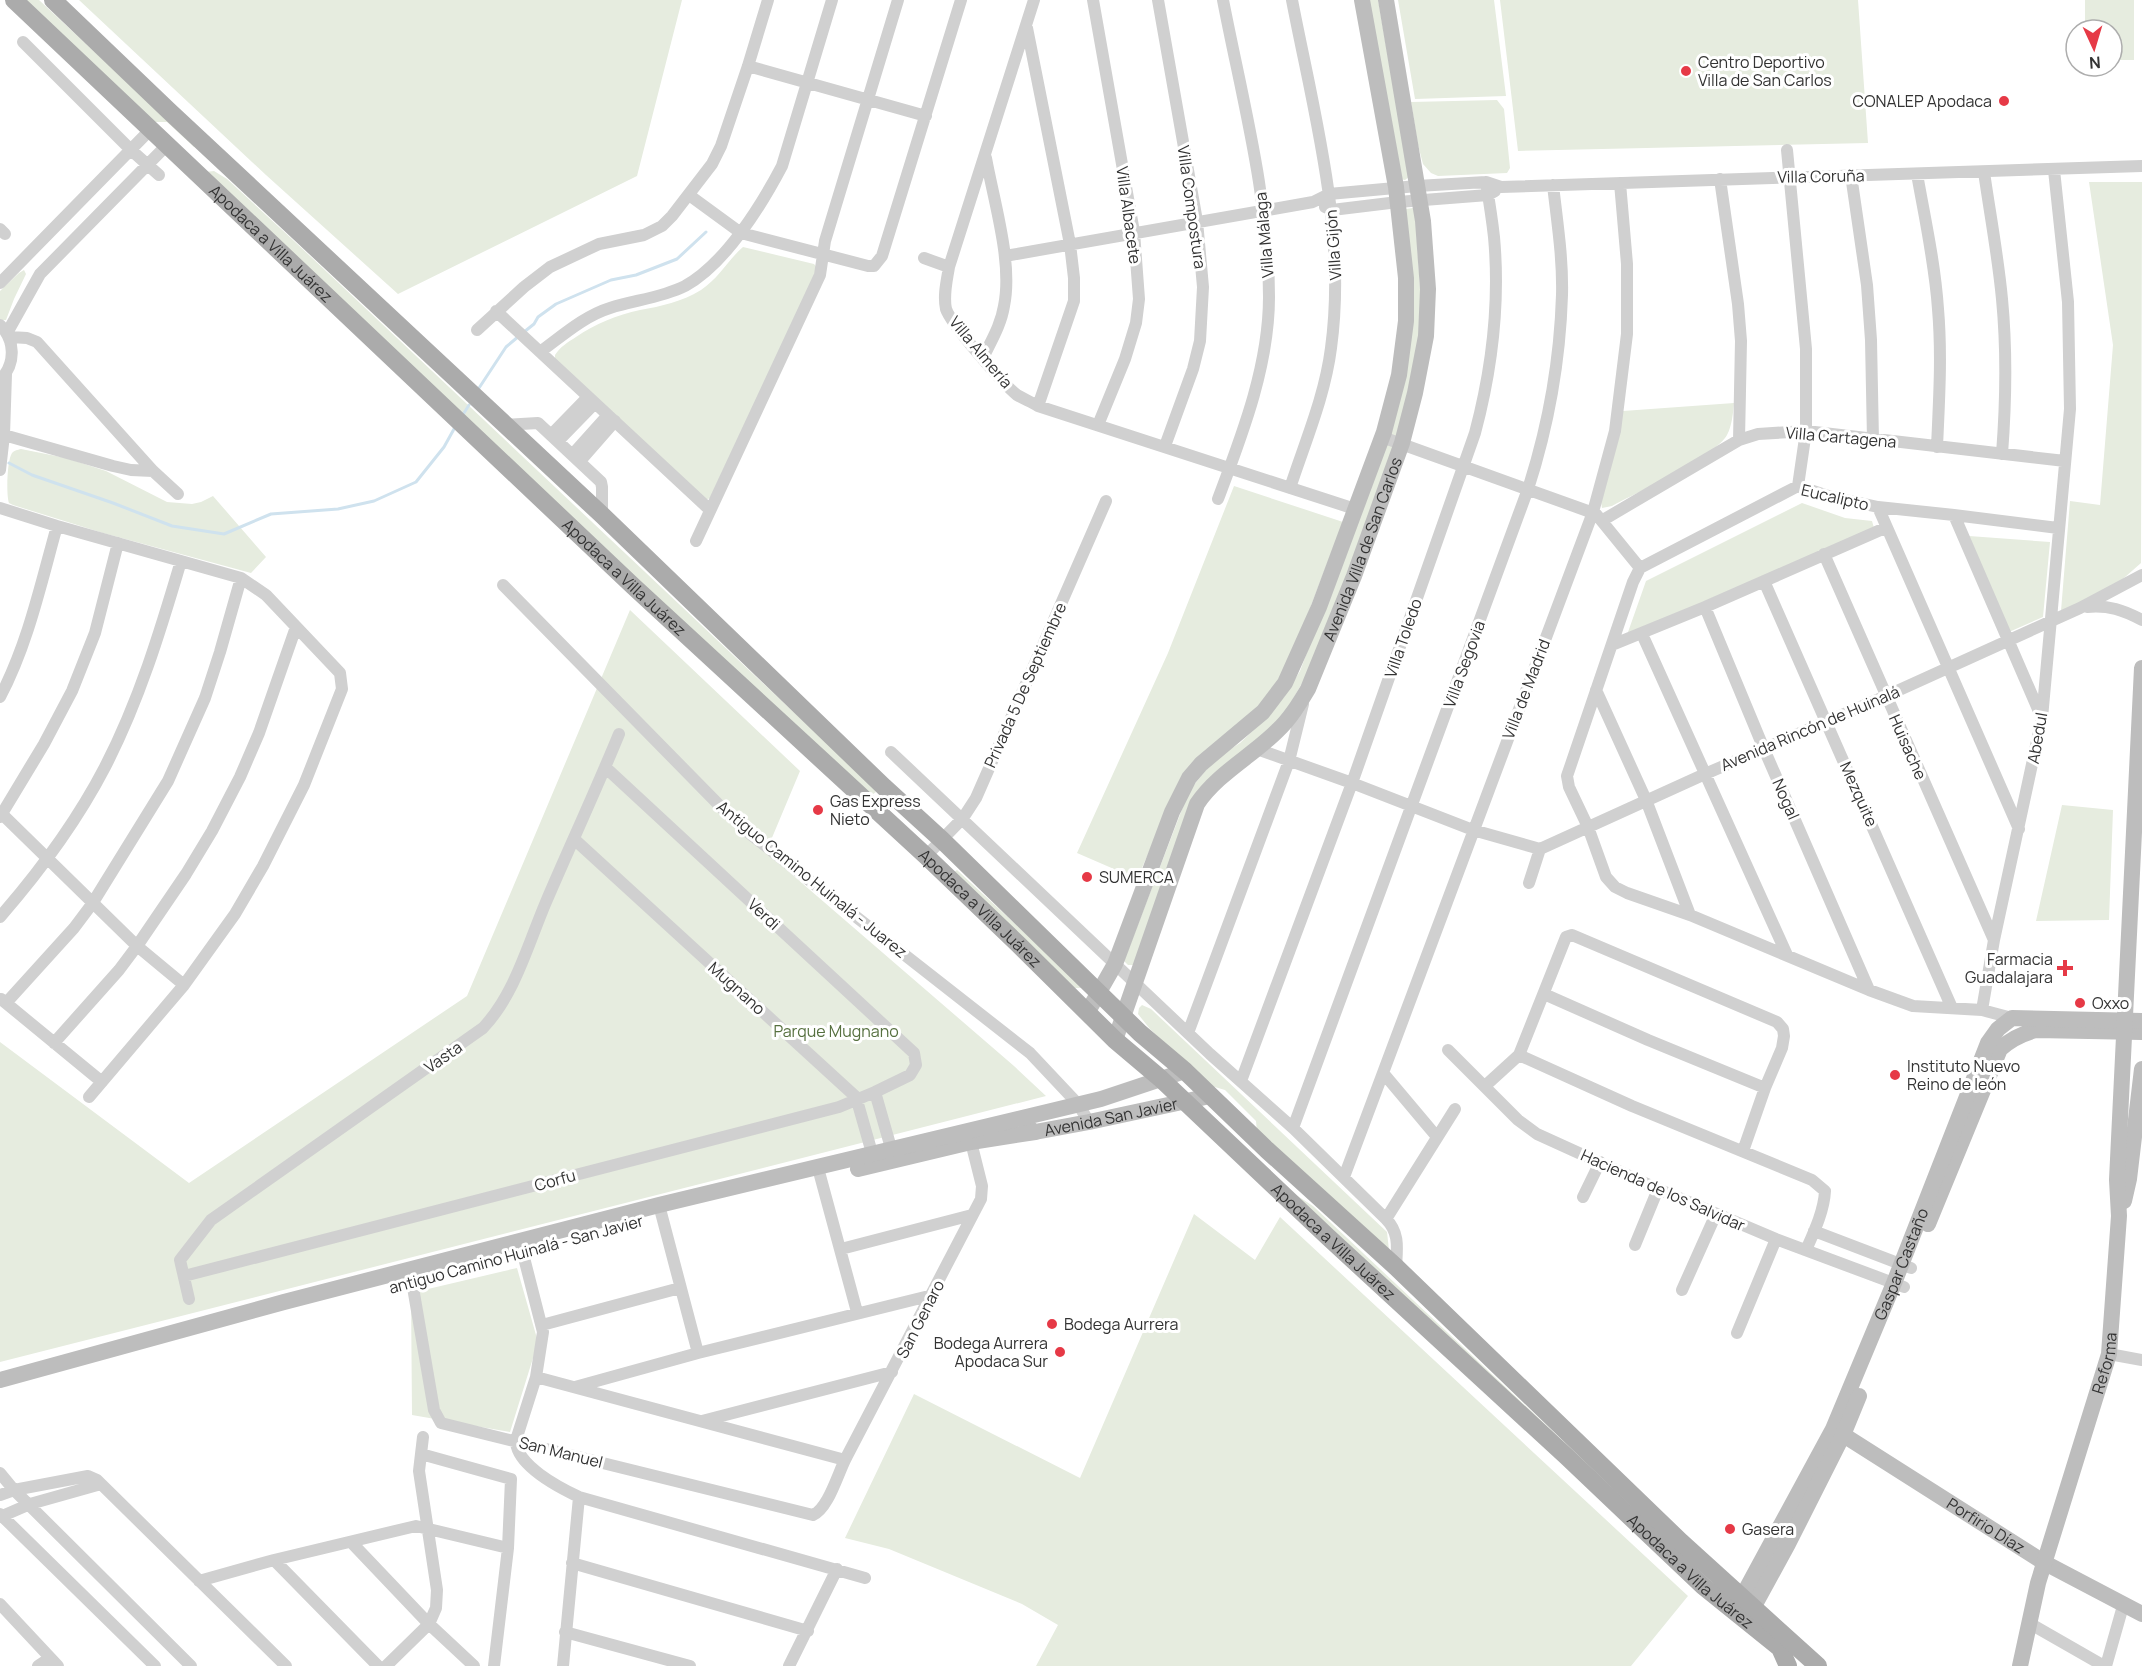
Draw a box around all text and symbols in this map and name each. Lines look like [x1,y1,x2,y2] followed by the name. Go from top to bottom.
[2064,18,2124,78] north arrow
[1698,51,1832,91] place label: Centro Deportivo Villa de San Carlos
[2089,52,2102,74] text: N
[1679,64,1693,78] marker: Centro Deportivo Villa de San Carlos
[1853,90,1992,112] place label: CONALEP Apodaca
[1997,94,2011,108] marker: CONALEP Apodaca
[1172,144,1212,270] street label: Villa Compostura
[1777,164,1865,188] street label: Villa Coruña
[1111,165,1147,265] street label: Villa Albacete
[205,180,338,307] street label: Apodaca a Villa Juárez
[1249,191,1279,279] street label: Villa Málaga
[1320,209,1346,281] street label: Villa Gijón
[944,311,1018,393] street label: Villa Almería
[1785,421,1897,453] street label: Villa Cartagena
[1318,454,1407,644] street label: Avenida Villa de San Carlos
[1799,479,1871,515] street label: Eucalipto
[557,514,691,641] street label: Apodaca a Villa Juárez
[1379,595,1427,681] street label: Villa Toledo
[979,599,1071,771] street label: Privada 5 De Septiembre
[1438,617,1490,711] street label: Villa Segovia
[1497,636,1555,742] street label: Villa de Madrid
[1717,680,1903,776] street label: Avenida Rincón de Huinalá
[1884,711,1932,783] street label: Huisache
[2022,711,2052,765] street label: Abedul
[1835,758,1883,830] street label: Mezquite
[1767,775,1805,823] street label: Nogal
[830,790,921,830] place label: Gas Express Nieto
[712,795,912,963] street label: Antiguo Camino Huinalá - Juarez
[811,803,825,817] marker: Gas Express Nieto
[914,844,1046,972] street label: Apodaca a Villa Juárez
[1099,866,1174,888] place label: SUMERCA
[1080,870,1094,884] marker: SUMERCA
[743,893,785,935] street label: Verdi
[1965,948,2053,988] place label: Farmacia Guadalajara
[704,956,770,1020] street label: Mugnano
[2058,961,2072,975] marker: Farmacia Guadalajara
[2092,992,2129,1014] place label: Oxxo
[2073,996,2087,1010] marker: Oxxo
[773,1020,899,1042] park label: Parque Mugnano
[420,1036,466,1078] street label: Vasta
[1907,1055,2020,1095] place label: Instituto Nuevo Reino de león
[1888,1068,1902,1082] marker: Instituto Nuevo Reino de león
[1043,1092,1180,1141] street label: Avenida San Javier
[1577,1144,1749,1236] street label: Hacienda de los Salvidar
[532,1164,578,1196] street label: Corfu
[1267,1178,1401,1305] street label: Apodaca a Villa Juárez
[1869,1205,1933,1324] street label: Gaspar Castaño
[386,1209,646,1299] street label: antiguo Camino Huinalá - San Javier
[891,1276,949,1362] street label: San Genaro
[1064,1313,1178,1335] place label: Bodega Aurrera
[1045,1317,1059,1331] marker: Bodega Aurrera
[934,1332,1048,1372] place label: Bodega Aurrera Apodaca Sur
[2086,1332,2122,1396] street label: Reforma
[1053,1345,1067,1359] marker: Bodega Aurrera Apodaca Sur
[517,1431,605,1473] street label: San Manuel
[1943,1492,2029,1559] street label: Porfirio Díaz
[1623,1509,1758,1634] street label: Apodaca a Villa Juárez
[1742,1518,1794,1540] place label: Gasera
[1723,1522,1737,1536] marker: Gasera

